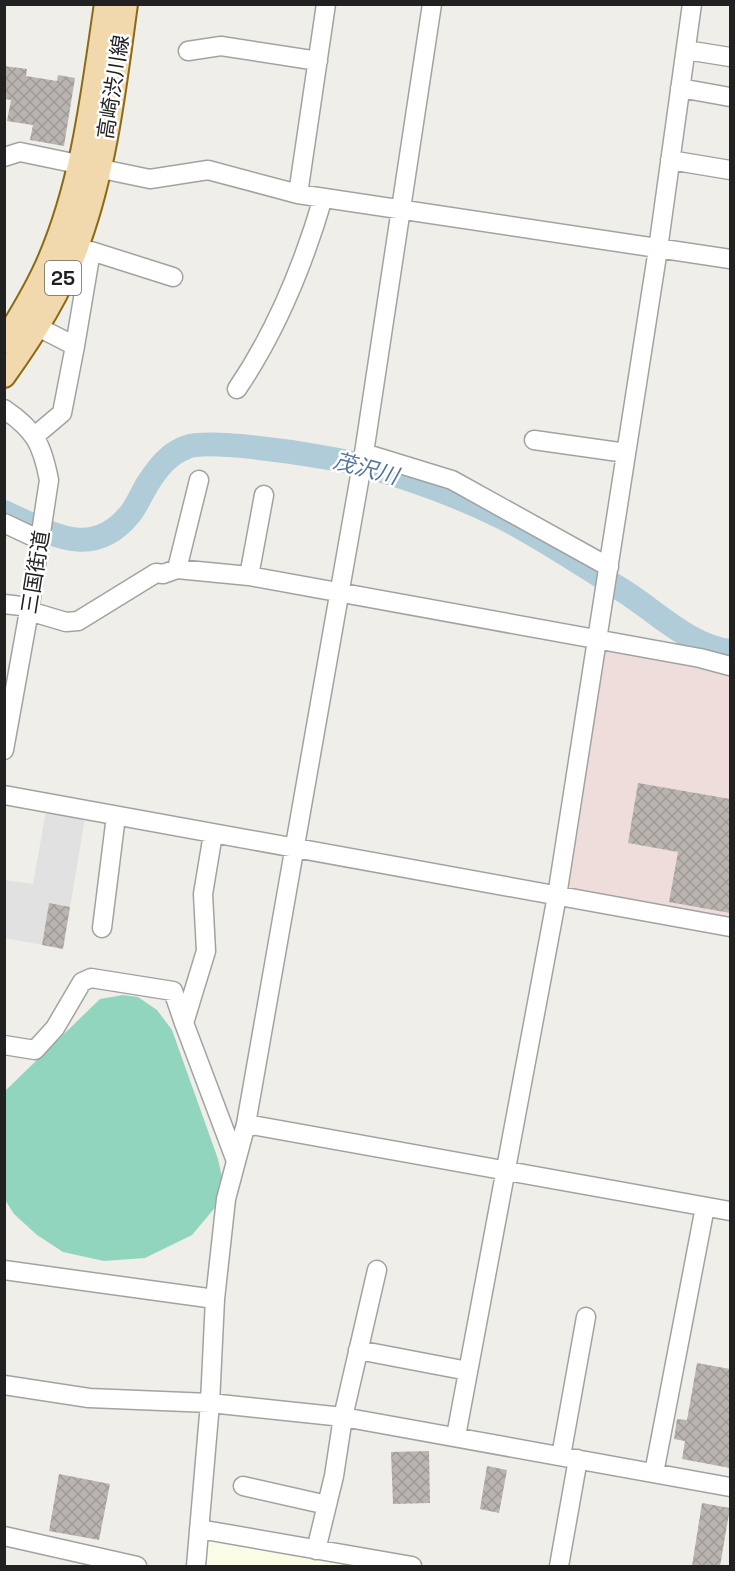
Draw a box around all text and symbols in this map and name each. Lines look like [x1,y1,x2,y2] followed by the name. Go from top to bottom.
[91,33,135,141] street label: 高崎渋川線
[45,261,81,295] road number: 25
[330,446,403,491] water label: 茂沢川
[15,528,55,616] street label: 三国街道

